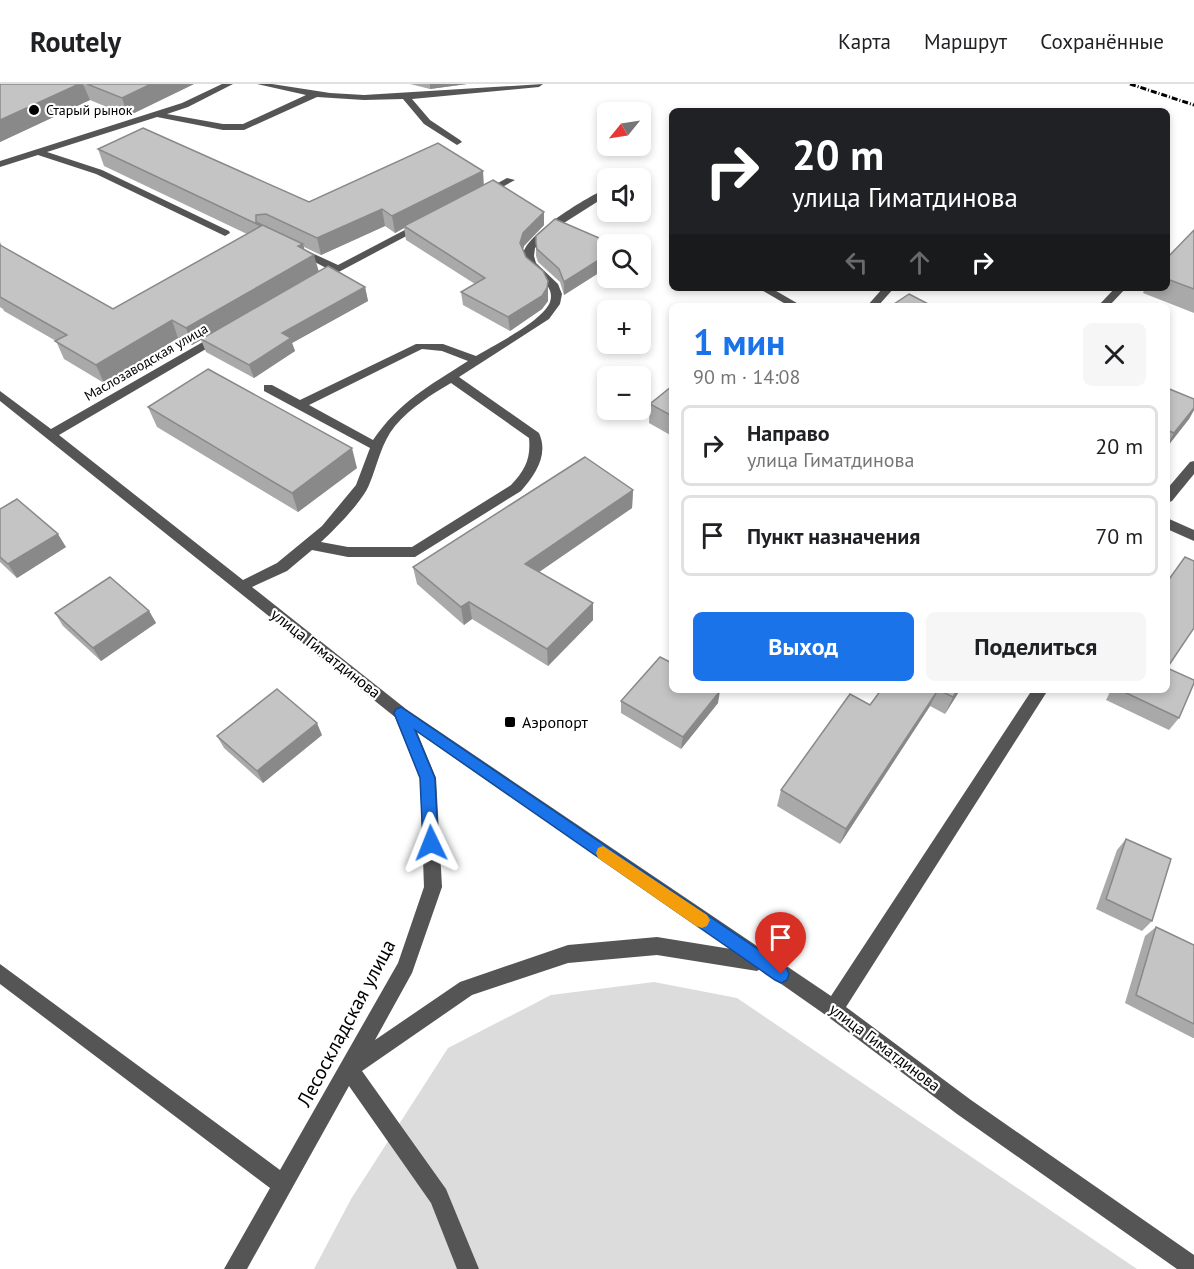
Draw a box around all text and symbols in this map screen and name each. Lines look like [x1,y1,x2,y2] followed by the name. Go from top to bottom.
[30,23,121,60] text: Routely
[838,28,891,55] text: Карта
[924,28,1007,55] text: Маршрут
[1040,28,1164,55] text: Сохранённые
[46,101,133,119] place label: Старый рынок
[597,102,651,156] north arrow
[597,102,651,420] map controls
[27,103,41,117] marker: Старый рынок
[792,127,884,182] text: 20 m
[693,132,771,210] icon: right
[597,168,651,222] button: sound
[792,180,1018,214] text: улица Гиматдинова
[597,234,651,288] button: search
[840,246,873,279] icon: left
[903,246,936,279] icon: ahead
[966,246,999,279] icon: right
[597,300,651,354] button: +
[693,318,785,365] text: 1 мин
[81,319,211,405] street label: Маслозаводская улица
[1083,323,1146,386] button: close
[693,364,800,390] text: 90 m · 14:08
[597,366,651,420] button: −
[747,419,830,447] text: Направо
[696,429,729,462] icon: right
[1095,432,1143,460] text: 20 m
[747,447,914,473] text: улица Гиматдинова
[696,519,729,552] icon: arrive
[747,522,920,550] text: Пункт назначения
[1095,522,1143,550] text: 70 m
[267,604,385,702] street label: улица Гиматдинова
[693,612,914,681] button: Выход
[926,612,1146,681] button: Поделиться
[522,712,589,732] place label: Аэропорт
[503,715,517,729] marker: Аэропорт
[399,811,463,875] position arrow
[755,912,806,974] pin
[764,921,797,954] icon: arrive
[290,935,401,1112] street label: Лесоскладская улица
[826,999,944,1095] street label: улица Гиматдинова

